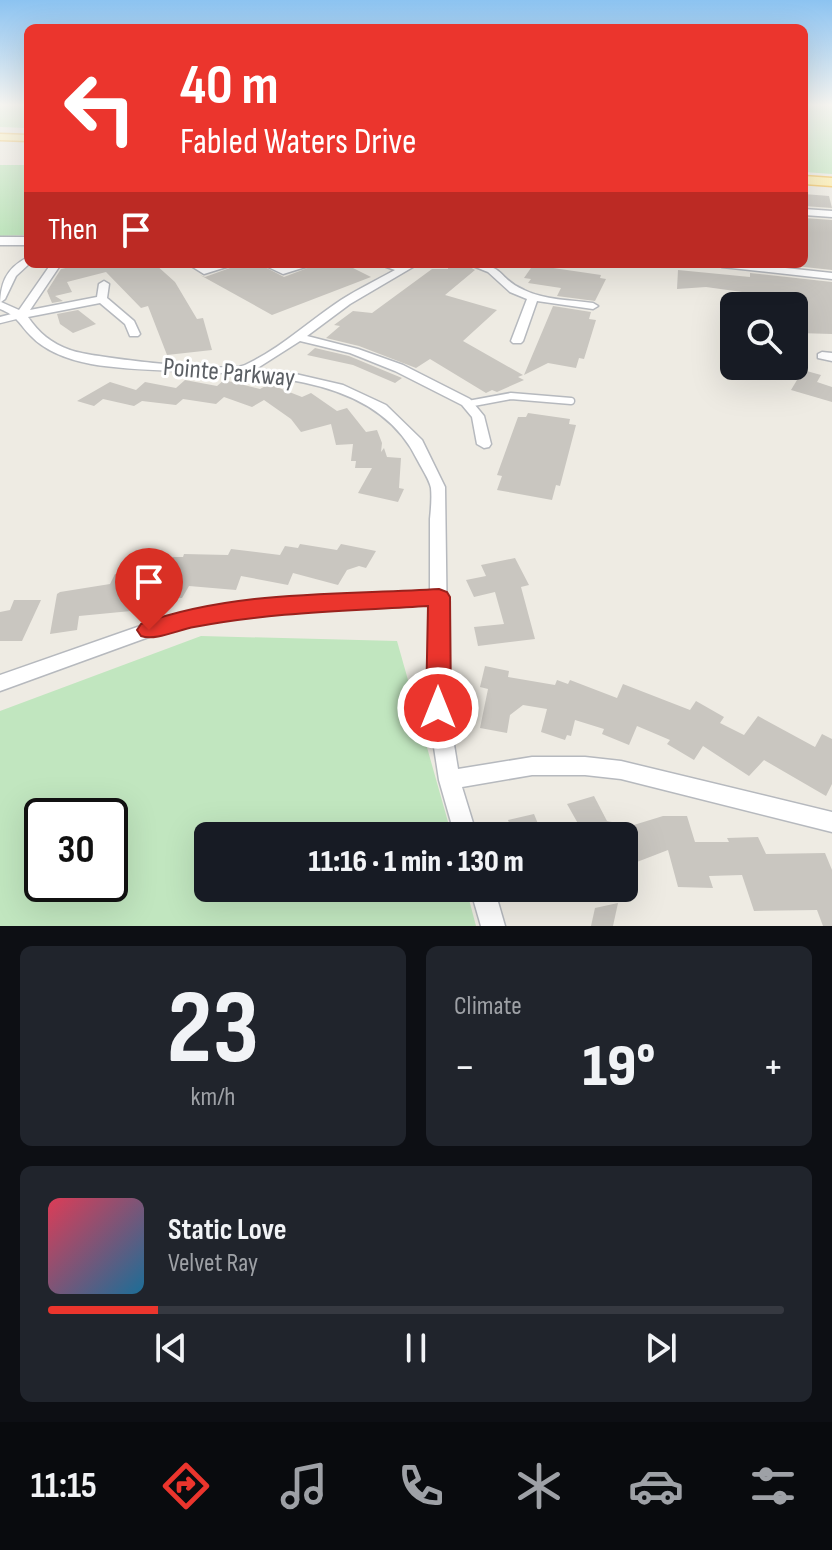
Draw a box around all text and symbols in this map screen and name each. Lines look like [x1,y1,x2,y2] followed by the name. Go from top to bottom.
[180,53,279,120] text: 40 m
[48,56,152,160] icon: left
[180,121,416,164] text: Fabled Waters Drive
[114,208,158,252] icon: arrive
[48,212,98,248] text: Then
[720,292,808,380] map controls
[720,292,808,380] button: search
[162,352,296,394] street label: Pointe Parkway
[115,548,183,630] pin
[127,560,171,604] icon: arrive
[396,666,480,750] position arrow
[24,798,128,902] speed limit sign: 30
[308,844,524,880] text: 11:16 · 1 min · 130 m
[167,967,259,1092] text: 23
[454,991,522,1022] text: Climate
[582,1031,656,1103] text: 19°
[454,1041,476,1094] text: −
[762,1041,784,1094] text: +
[191,1082,235,1113] text: km/h
[168,1212,287,1248] text: Static Love
[168,1248,258,1279] text: Velvet Ray
[149,1326,193,1370] icon: previous
[394,1326,438,1370] icon: pause
[639,1326,683,1370] icon: next
[158,1458,214,1514] icon: directions
[276,1458,332,1514] icon: music
[393,1458,449,1514] icon: phone
[511,1458,567,1514] icon: climate
[628,1458,684,1514] icon: car
[745,1458,801,1514] icon: filters
[31,1465,97,1508] text: 11:15

